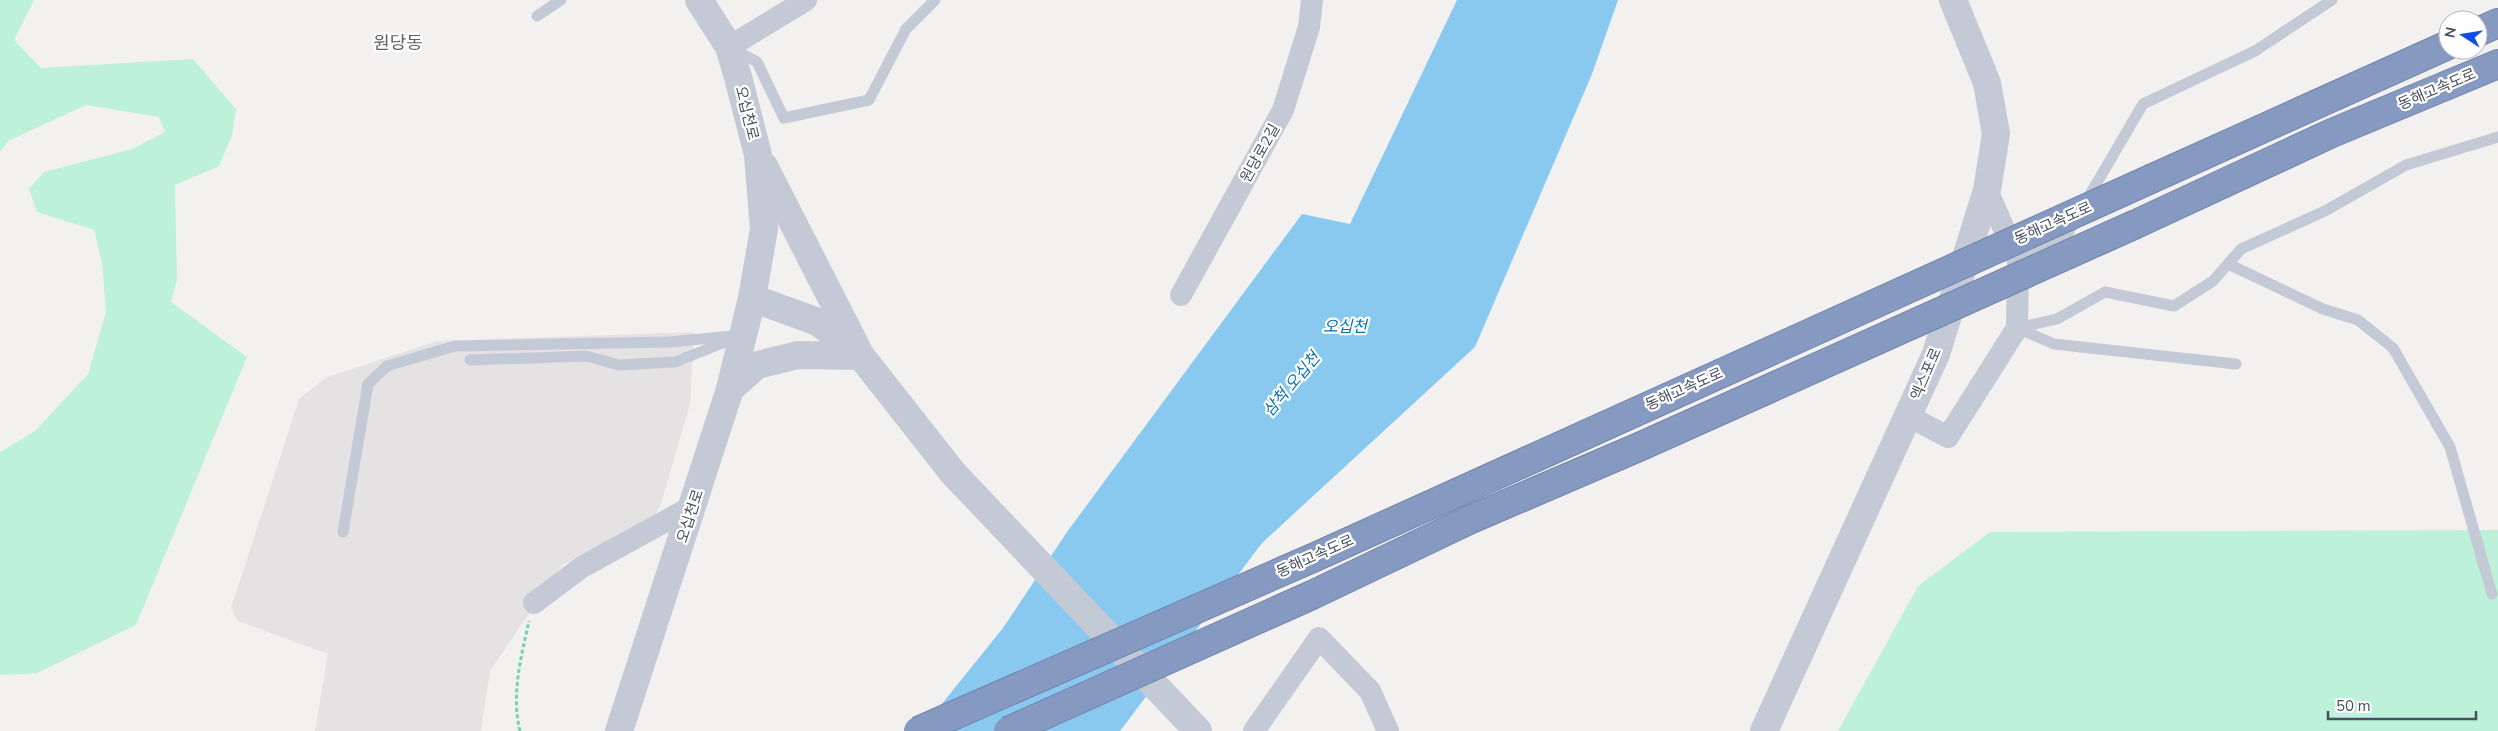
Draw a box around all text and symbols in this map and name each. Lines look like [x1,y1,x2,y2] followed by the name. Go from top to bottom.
[2438,10,2488,60] north arrow
[2440,25,2461,40] text: N
[373,31,423,55] district label: 원당동
[2395,64,2479,114] street label: 동해고속도로
[731,84,763,142] street label: 오십천로
[1236,120,1284,186] street label: 원당로2길
[2011,197,2095,249] street label: 동해고속도로
[1323,316,1369,338] water label: 오십천
[1906,345,1946,403] street label: 엑스포로
[1258,346,1327,421] water label: 삼척 오십천
[1642,363,1726,415] street label: 동해고속도로
[672,487,708,545] street label: 오십천로
[1273,530,1357,582] street label: 동해고속도로
[2328,688,2476,720] scale bar
[2336,696,2371,716] text: 50 m

